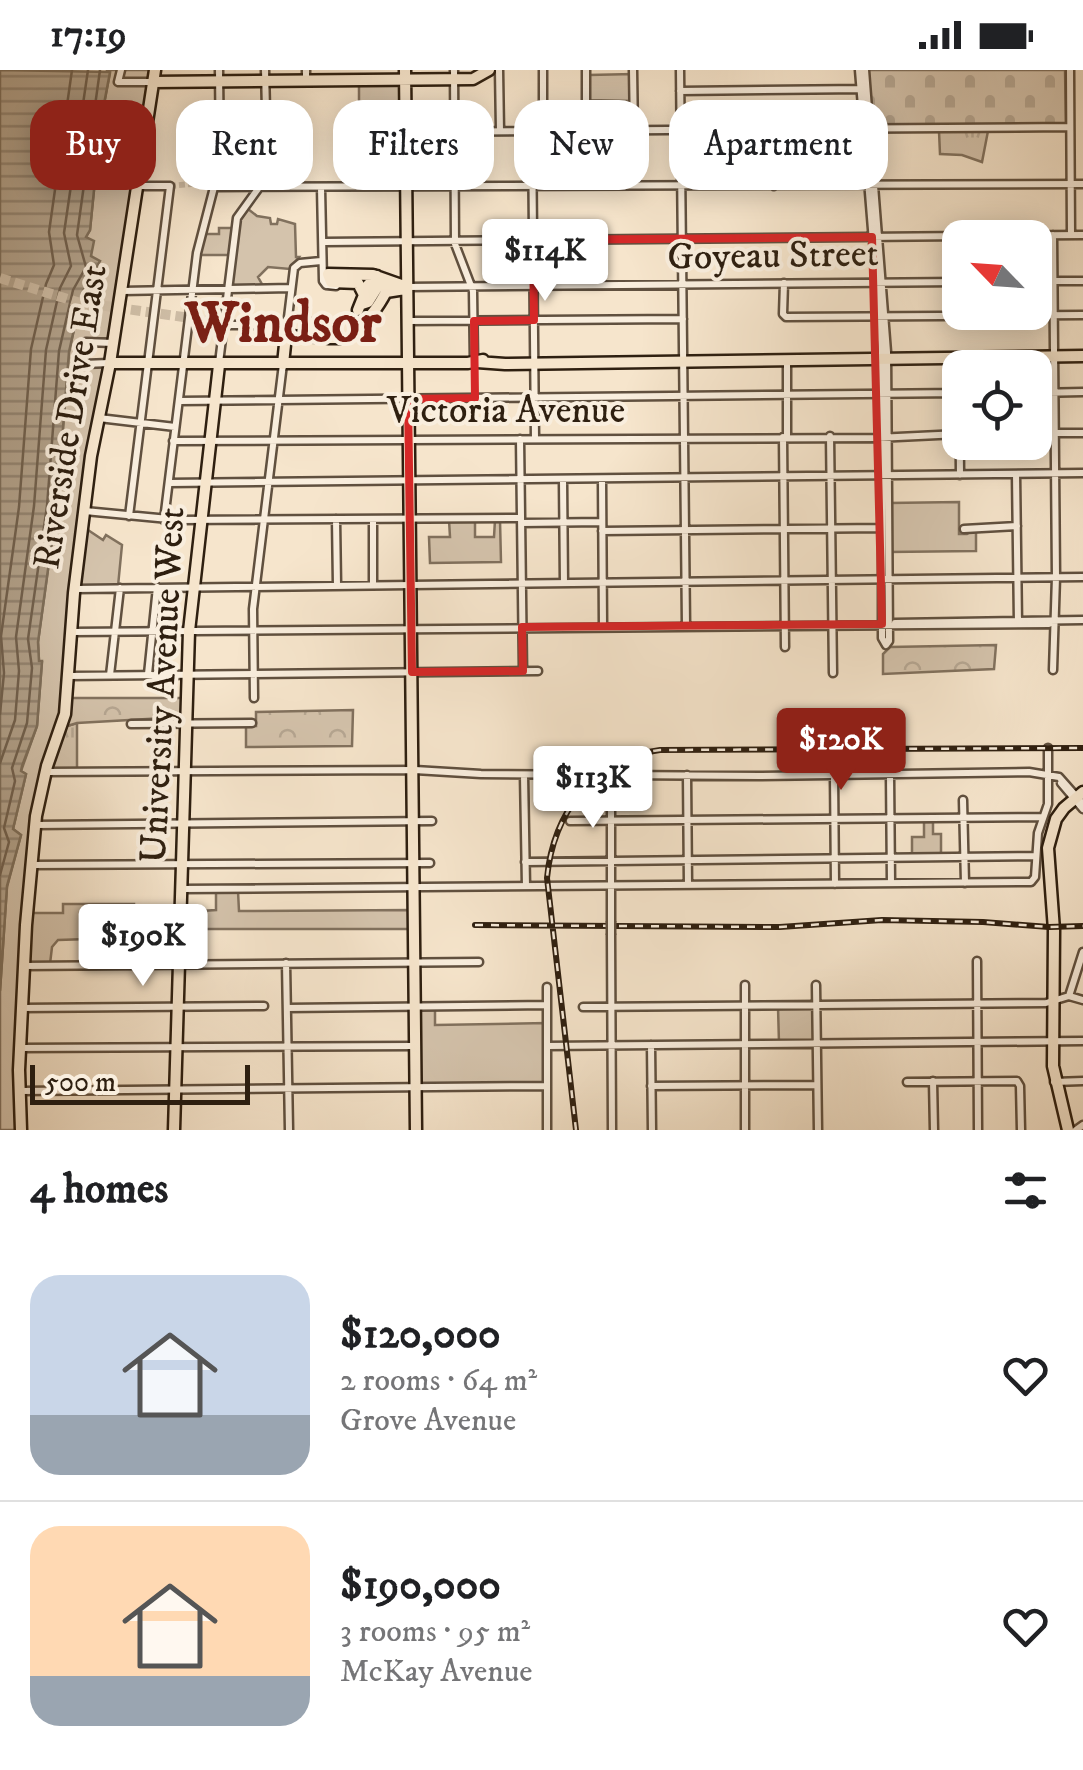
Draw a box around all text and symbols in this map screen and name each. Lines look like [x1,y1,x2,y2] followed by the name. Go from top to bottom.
[50,11,127,59] text: 17:19
[30,100,156,190] chip: Buy
[176,100,313,190] chip: Rent
[333,100,494,190] chip: Filters
[514,100,649,190] chip: New
[669,100,888,190] chip: Apartment
[475,219,615,304] pin: $114K
[942,220,1052,330] north arrow
[942,220,1052,460] map controls
[667,230,879,282] street label: Goyeau Street
[504,231,586,271] text: $114K
[23,261,119,573] street label: Riverside Drive East
[184,288,382,361] district label: Windsor
[942,350,1052,460] button: locate
[386,387,625,435] street label: Victoria Avenue
[130,506,196,864] street label: University Avenue West
[771,708,911,793] pin: $120K
[799,720,883,760] text: $120K
[523,746,663,831] pin: $113K
[555,758,631,798] text: $113K
[73,904,213,989] pin: $190K
[101,916,185,956] text: $190K
[30,1060,250,1104] scale bar
[45,1065,116,1100] text: 500 m
[998,1163,1053,1218] icon: filters
[30,1164,168,1216] text: 4 homes
[340,1309,501,1361] text: $120,000
[110,1315,230,1435] icon: home
[998,1348,1053,1403] icon: heart
[340,1361,537,1401] text: 2 rooms · 64 m²
[340,1401,516,1441] text: Grove Avenue
[340,1560,501,1612] text: $190,000
[110,1566,230,1686] icon: home
[998,1599,1053,1654] icon: heart
[340,1612,530,1652] text: 3 rooms · 95 m²
[340,1652,533,1692] text: McKay Avenue

